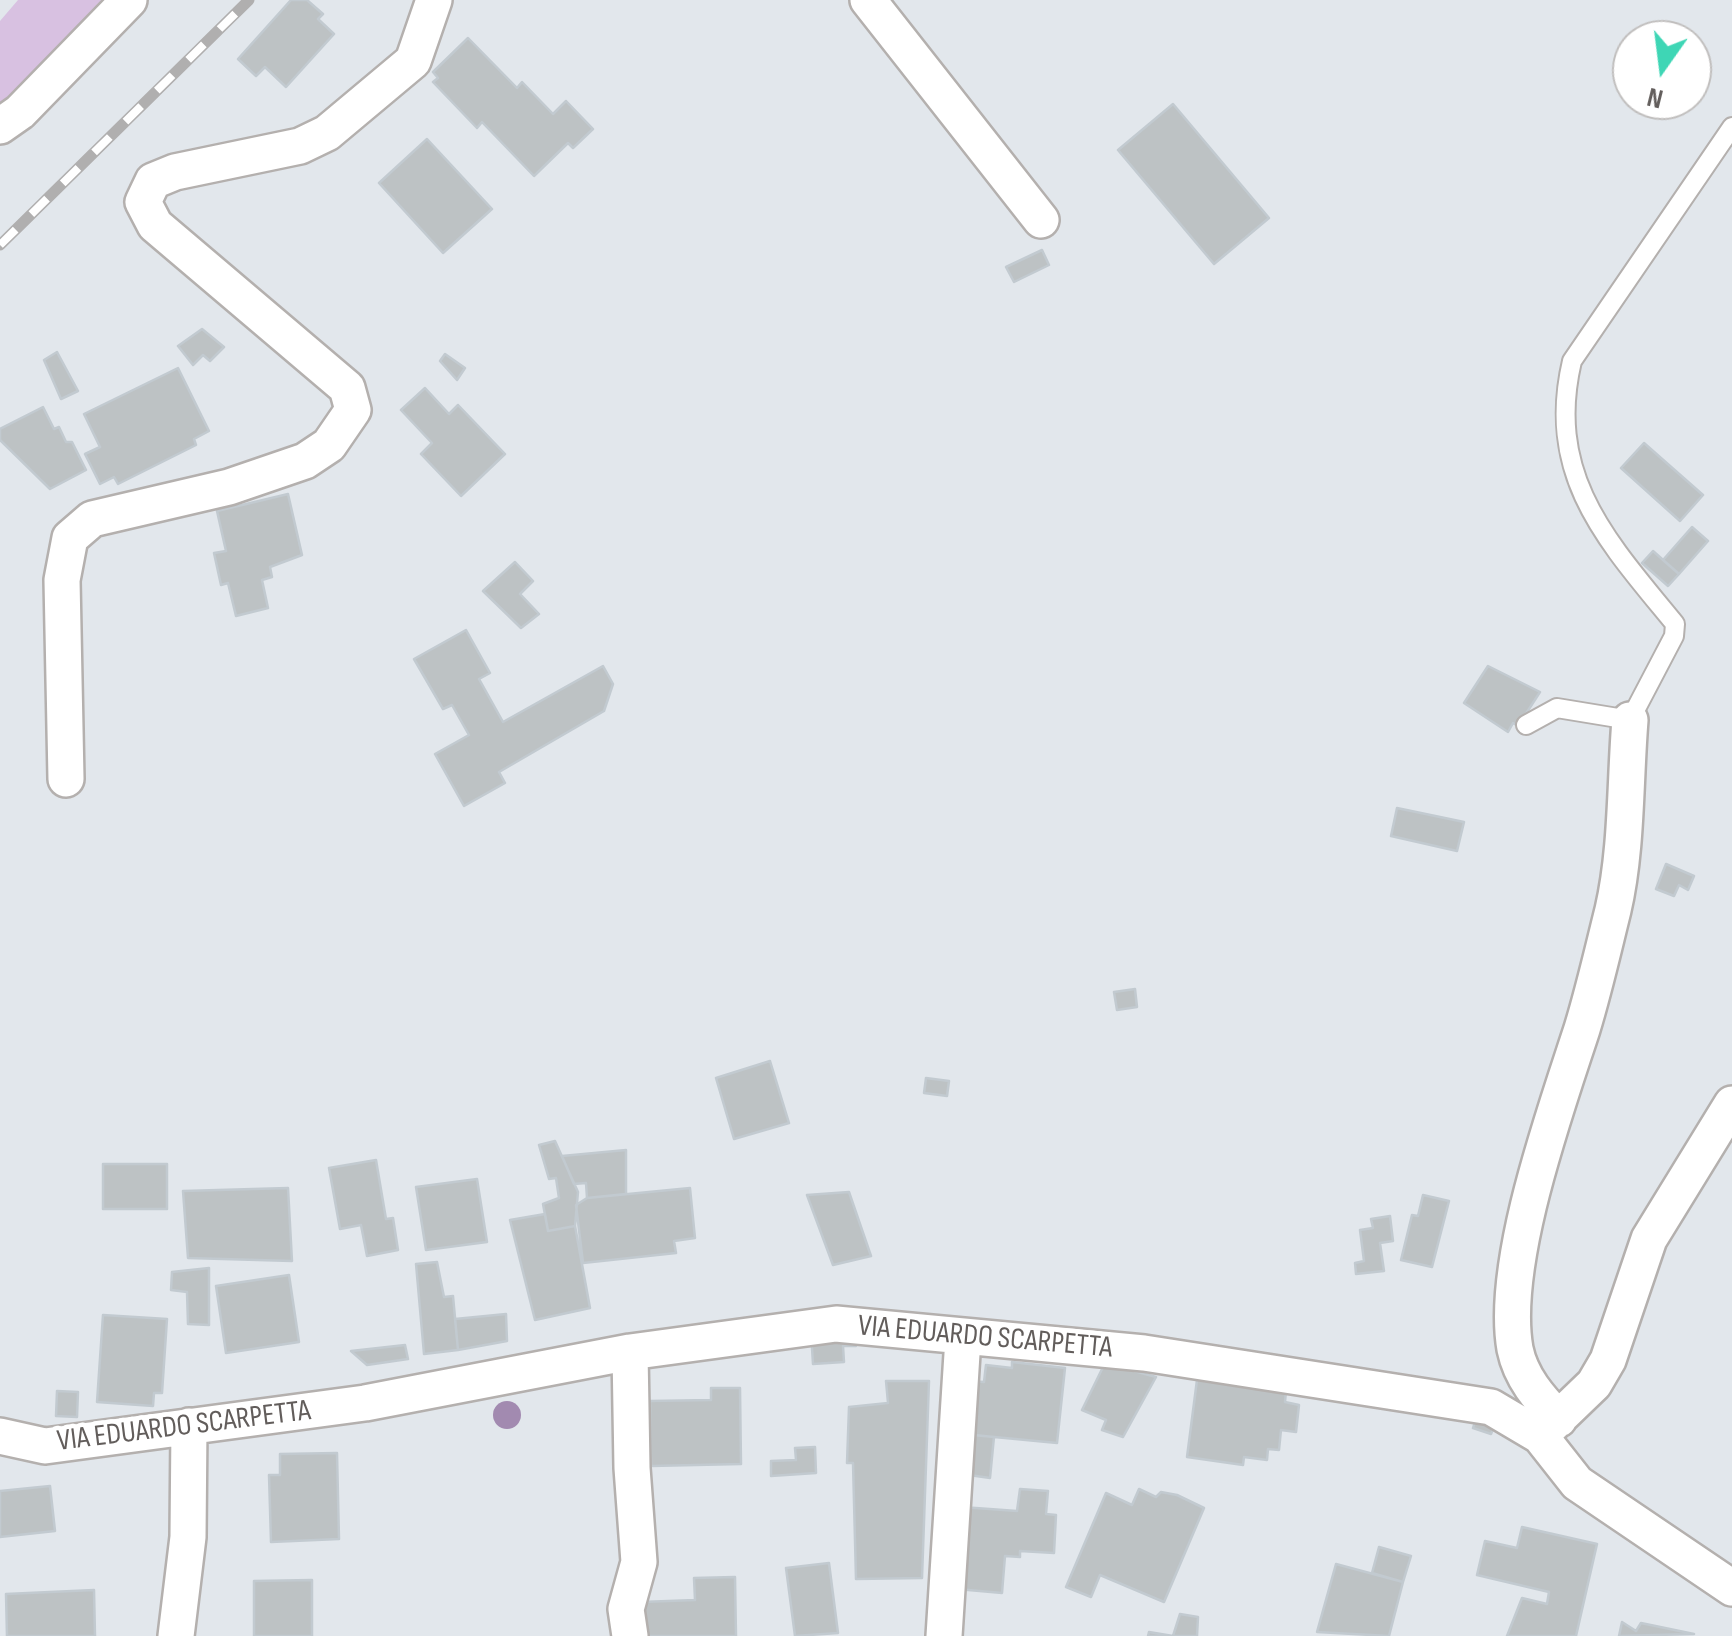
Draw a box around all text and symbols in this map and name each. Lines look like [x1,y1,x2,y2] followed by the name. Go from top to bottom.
[1612,20,1712,120] north arrow
[1644,80,1666,115] text: N
[856,1309,1114,1367] street label: VIA EDUARDO SCARPETTA
[55,1394,313,1460] street label: VIA EDUARDO SCARPETTA

